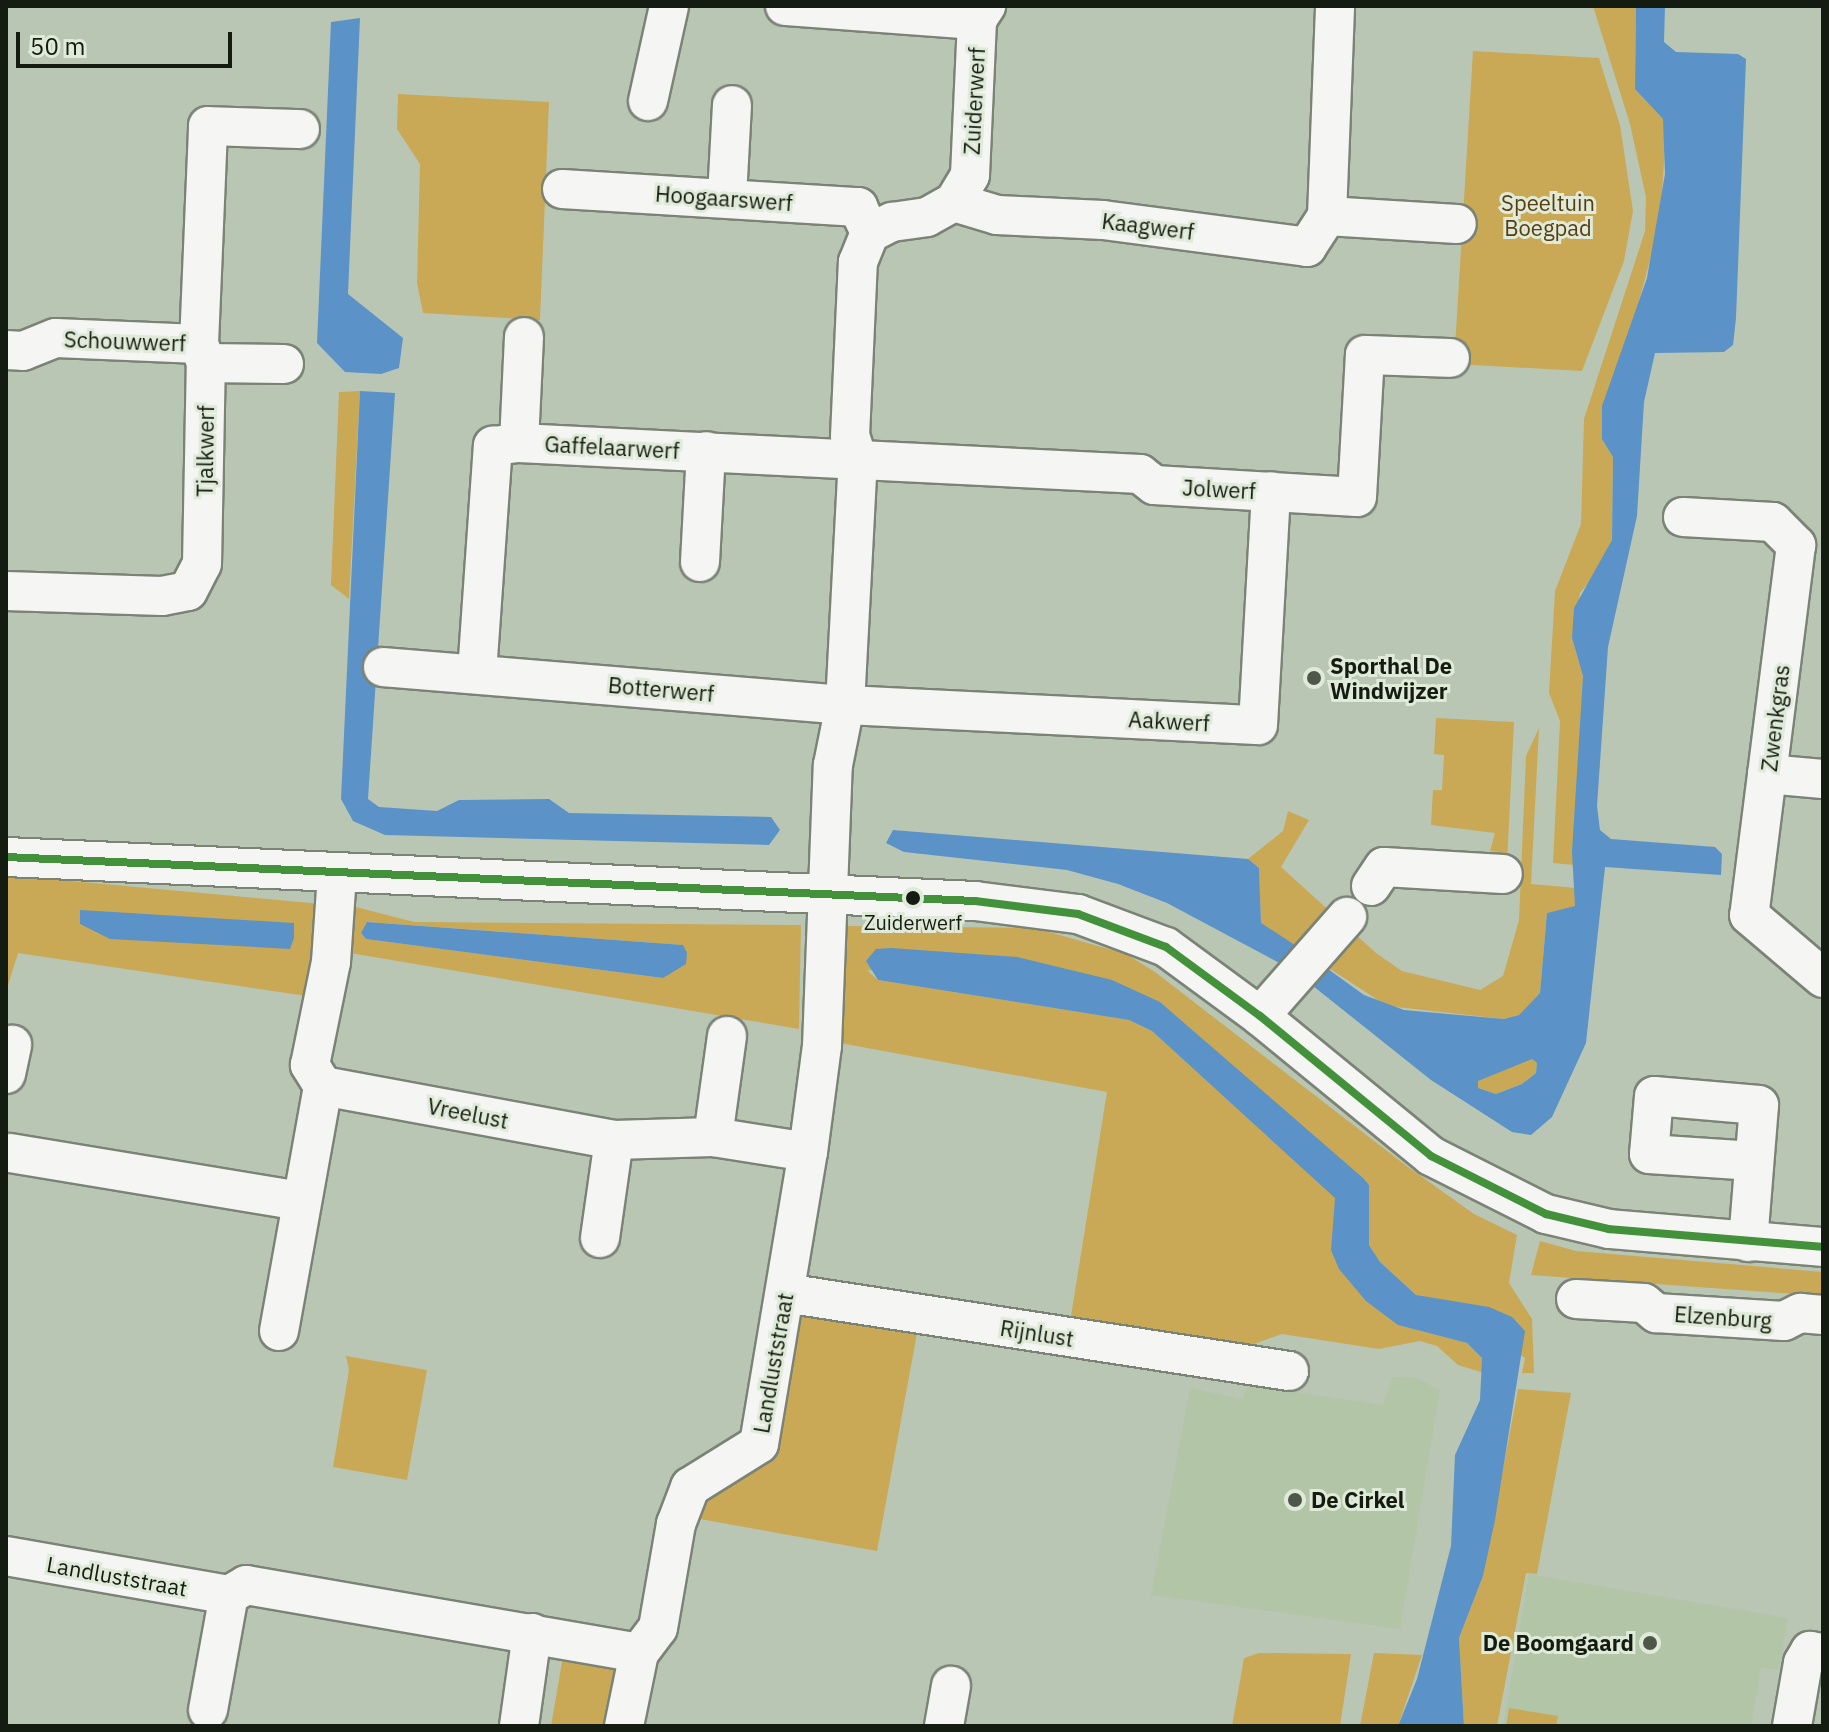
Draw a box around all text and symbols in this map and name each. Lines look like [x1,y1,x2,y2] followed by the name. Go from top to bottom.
[20,16,236,66] scale bar
[30,30,85,62] text: 50 m
[958,46,990,156] street label: Zuiderwerf
[654,180,794,216] street label: Hoogaarswerf
[1501,189,1595,240] park label: Speeltuin Boegpad
[1100,207,1196,245] street label: Kaagwerf
[63,326,187,356] street label: Schouwwerf
[191,405,219,497] street label: Tjalkwerf
[544,430,680,464] street label: Gaffelaarwerf
[1182,474,1256,504] street label: Jolwerf
[1330,652,1452,704] place label: Sporthal De Windwijzer
[1755,663,1795,773] street label: Zwenkgras
[1305,669,1323,687] marker: Sporthal De Windwijzer
[607,671,715,707] street label: Botterwerf
[1128,706,1210,736] street label: Aakwerf
[905,890,921,906] marker: Zuiderwerf
[864,910,962,934] place label: Zuiderwerf
[425,1092,511,1134] street label: Vreelust
[748,1291,798,1435] street label: Landluststraat
[1673,1300,1773,1334] street label: Elzenburg
[998,1314,1076,1352] street label: Rijnlust
[1311,1487,1405,1513] place label: De Cirkel
[1286,1491,1304,1509] marker: De Cirkel
[45,1551,189,1601] street label: Landluststraat
[1483,1630,1634,1656] place label: De Boomgaard
[1641,1634,1659,1652] marker: De Boomgaard

